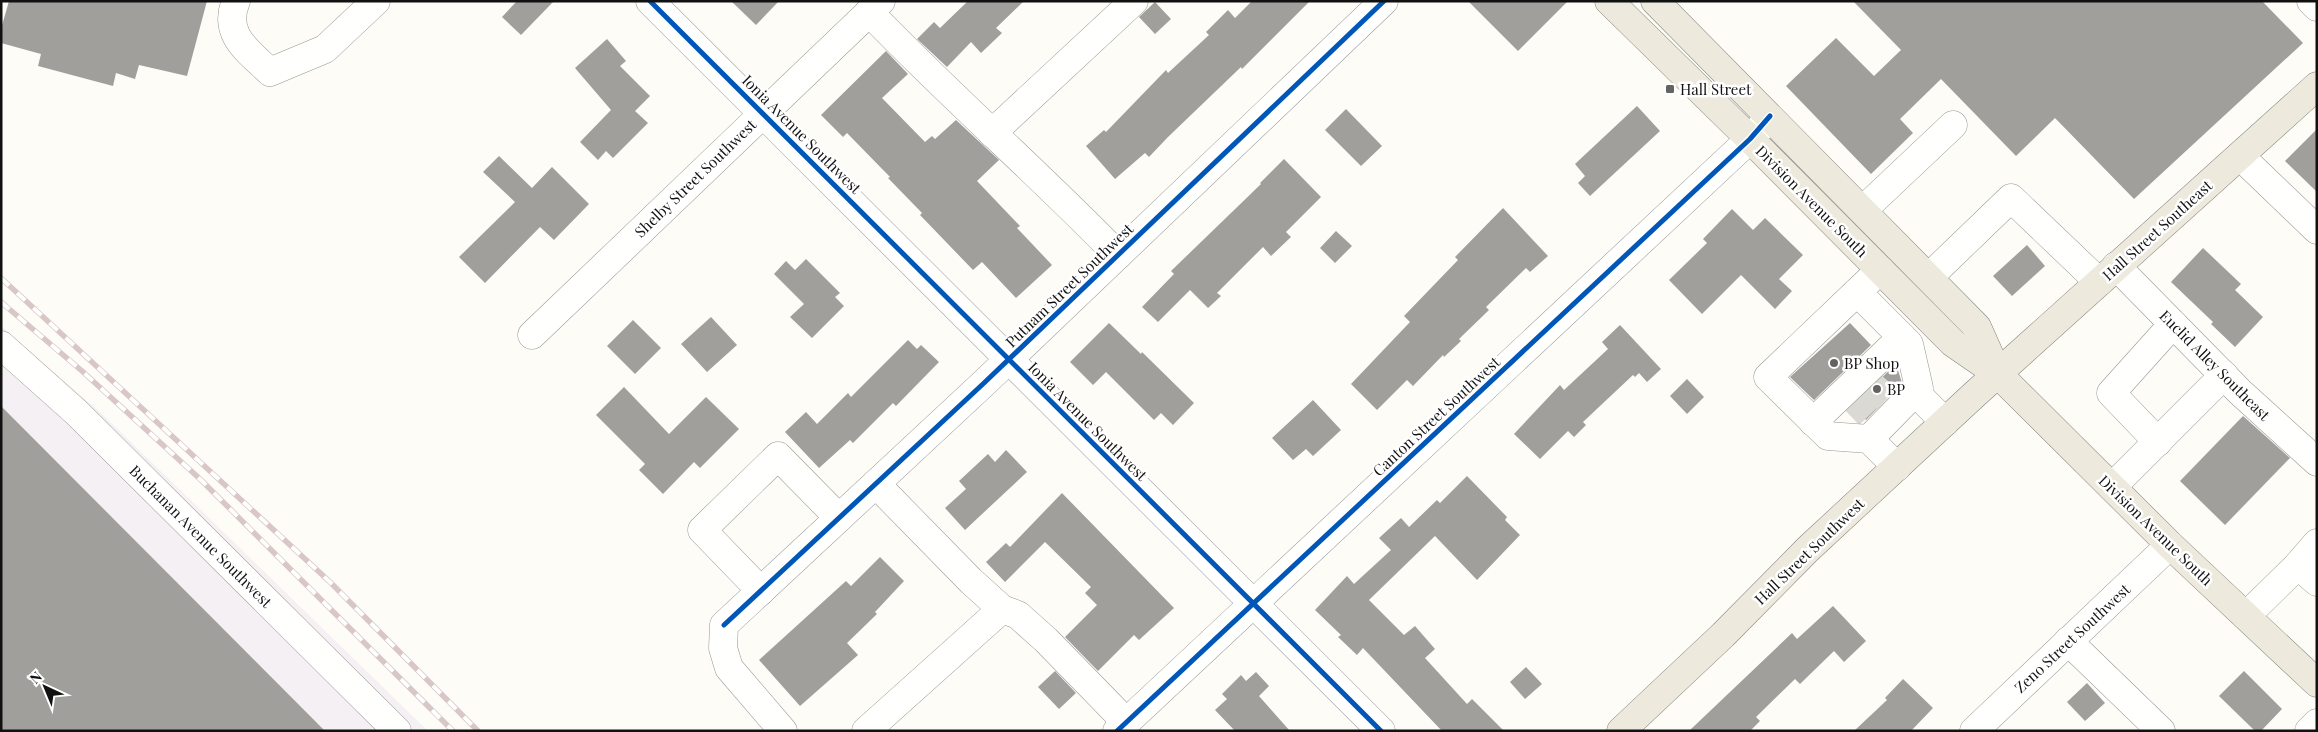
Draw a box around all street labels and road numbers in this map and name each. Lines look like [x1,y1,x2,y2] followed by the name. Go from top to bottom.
[738,70,866,198] street label: Ionia Avenue Southwest
[630,114,761,241] street label: Shelby Street Southwest
[1752,141,1873,262] street label: Division Avenue South
[2098,175,2217,285] street label: Hall Street Southeast
[1001,218,1138,351] street label: Putnam Street Southwest
[2156,306,2275,425] street label: Euclid Alley Southeast
[1368,351,1504,480] street label: Canton Street Southwest
[1024,357,1152,485] street label: Ionia Avenue Southwest
[125,460,277,612] street label: Buchanan Avenue Southwest
[2095,470,2217,590] street label: Division Avenue South
[1750,493,1869,609] street label: Hall Street Southwest
[2010,579,2135,697] street label: Zeno Street Southwest

